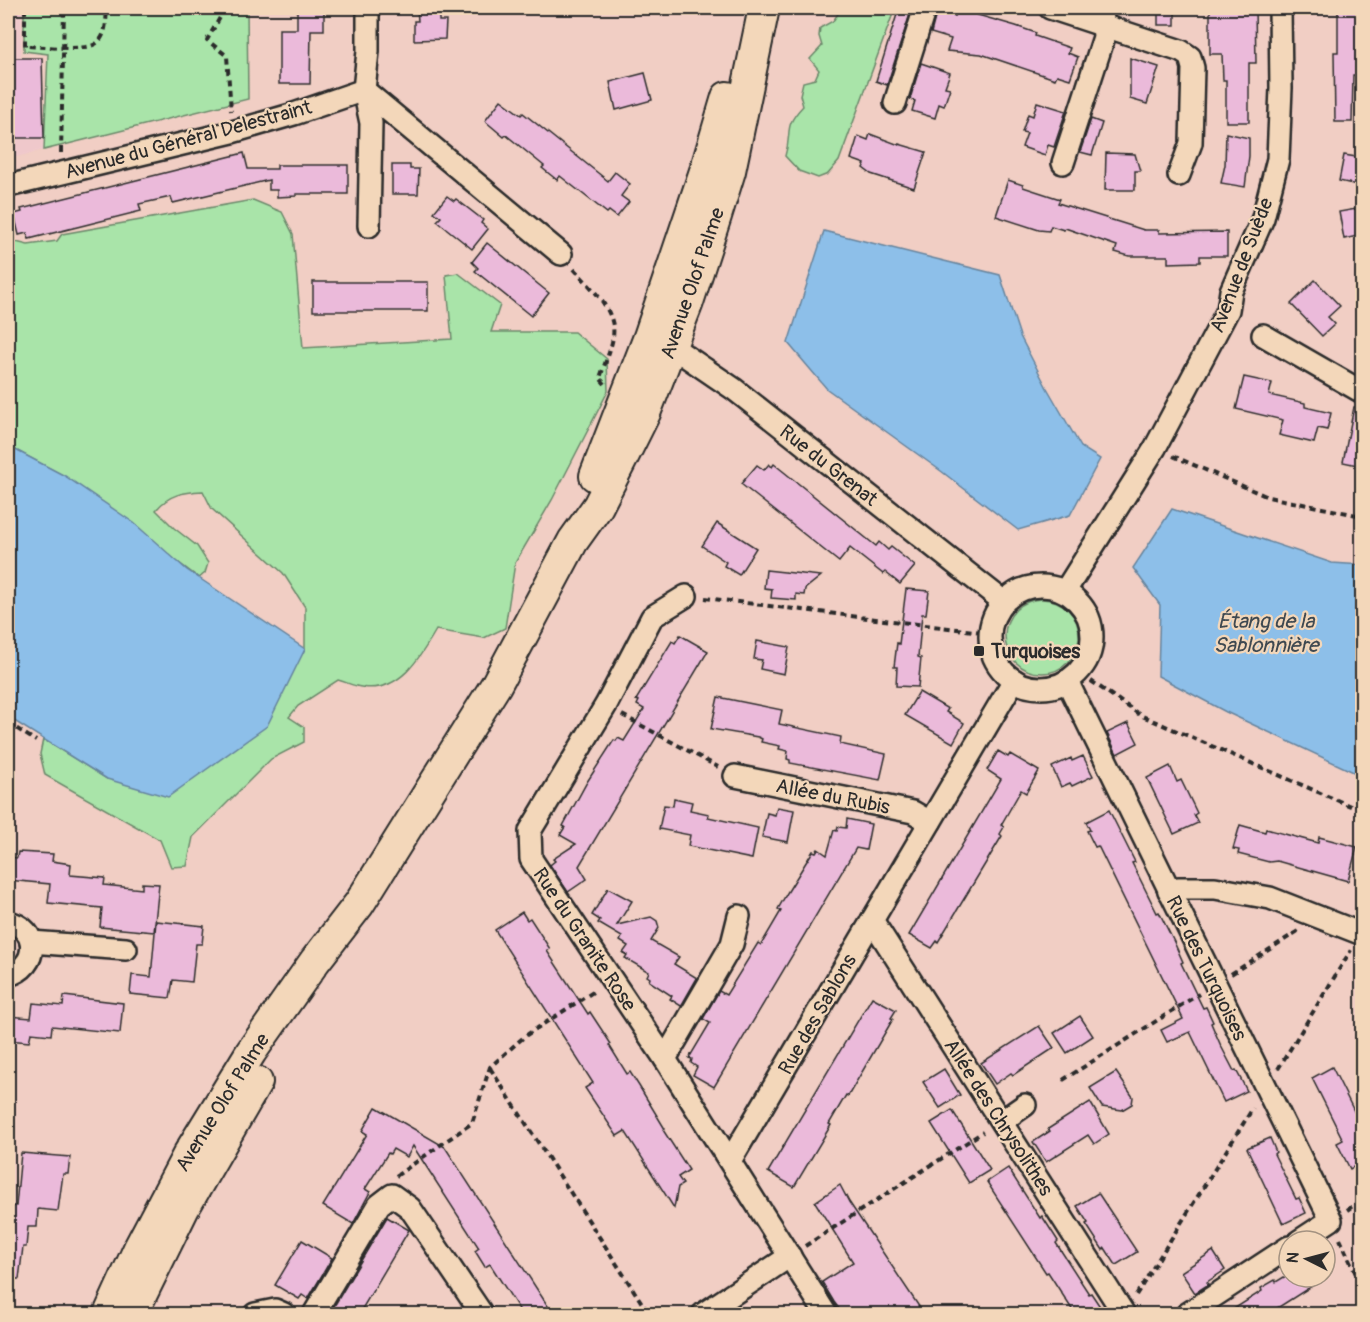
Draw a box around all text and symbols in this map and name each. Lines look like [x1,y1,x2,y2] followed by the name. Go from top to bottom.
[62,94,315,184] street label: Avenue du Général Delestraint
[1204,194,1279,336] street label: Avenue de Suède
[655,204,730,362] street label: Avenue Olof Palme
[775,419,883,512] street label: Rue du Grenat
[1214,608,1321,659] water label: Étang de la Sablonnière
[990,639,1080,664] place label: Turquoises
[972,644,986,658] marker: Turquoises
[774,773,892,820] street label: Allée du Rubis
[527,863,642,1016] street label: Rue du Granite Rose
[1161,892,1252,1045] street label: Rue des Turquoises
[773,950,862,1079] street label: Rue des Sablons
[170,1028,275,1176] street label: Avenue Olof Palme
[939,1034,1059,1200] street label: Allée des Chrysolithes
[1277,1229,1337,1289] north arrow
[1283,1251,1304,1264] text: N

